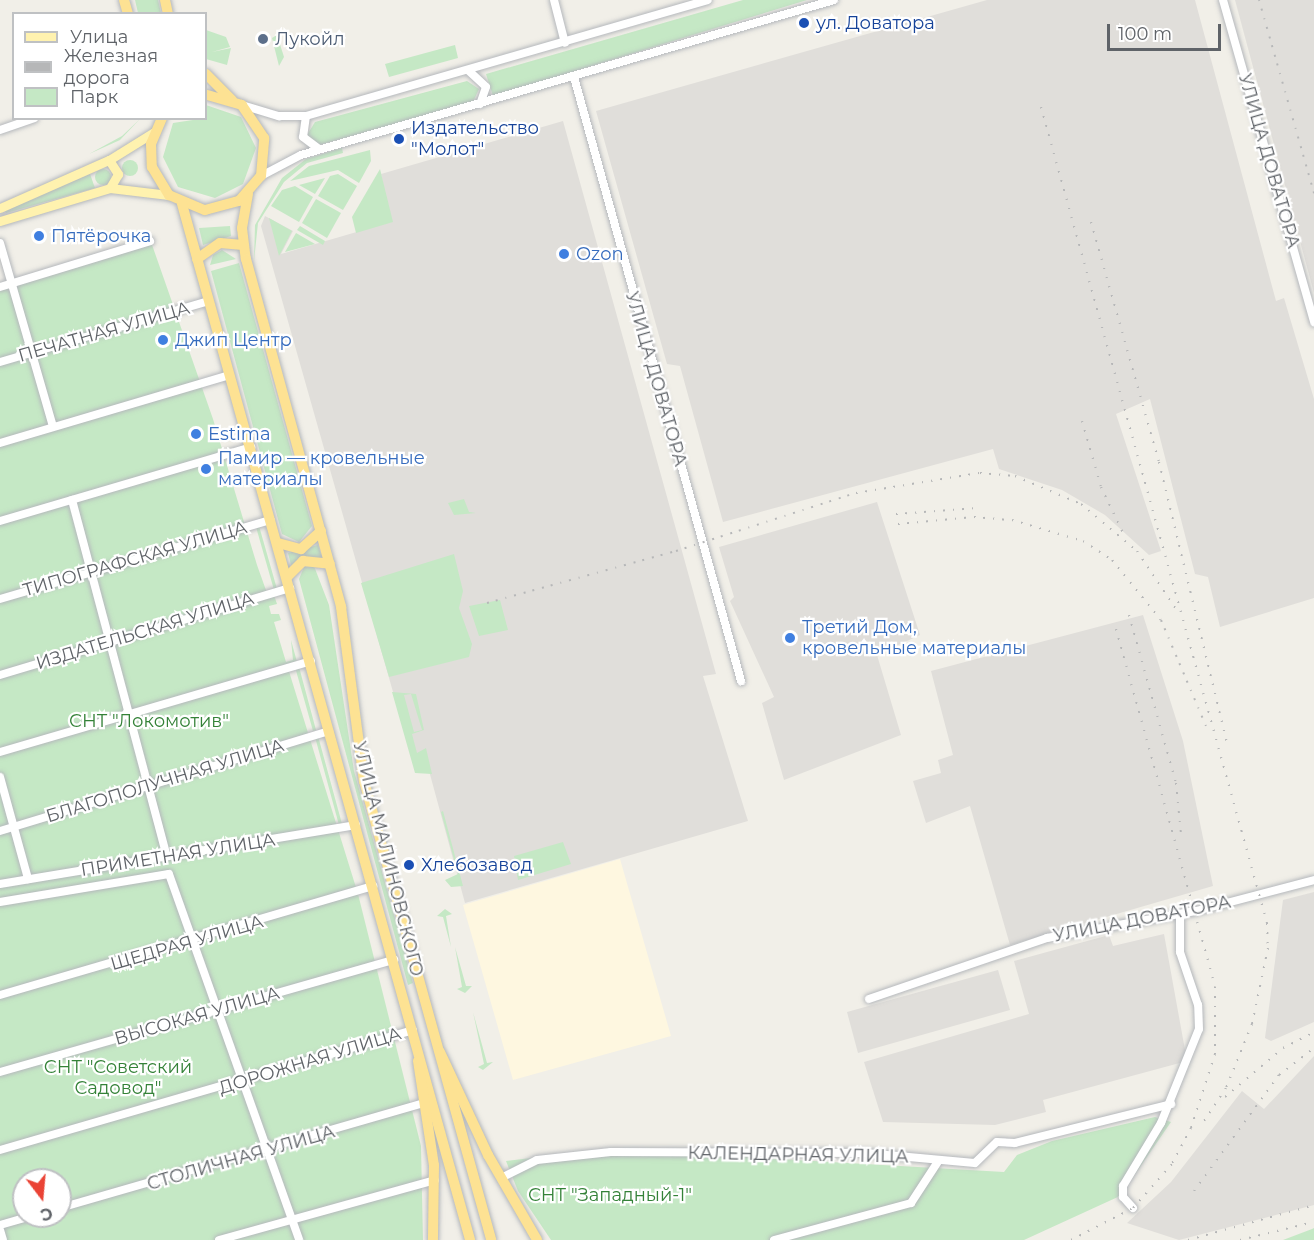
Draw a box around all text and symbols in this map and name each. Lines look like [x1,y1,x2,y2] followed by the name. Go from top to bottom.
[12,12,207,120] legend
[816,12,935,34] place label: ул. Доватора
[1110,12,1224,50] scale bar
[797,16,811,30] marker: ул. Доватора
[1118,23,1172,45] text: 100 m
[70,26,128,48] text: Улица
[275,28,345,50] place label: Лукойл
[256,32,270,46] marker: Лукойл
[64,45,158,89] text: Железная дорога
[1234,71,1304,251] street label: УЛИЦА ДОВАТОРА
[70,86,118,108] text: Парк
[411,118,539,160] place label: Издательство "Молот"
[392,132,406,146] marker: Издательство "Молот"
[51,225,151,247] place label: Пятёрочка
[32,229,46,243] marker: Пятёрочка
[576,243,624,265] place label: Ozon
[557,247,571,261] marker: Ozon
[621,289,691,469] street label: УЛИЦА ДОВАТОРА
[16,297,192,367] street label: ПЕЧАТНАЯ УЛИЦА
[175,329,292,351] place label: Джип Центр
[156,333,170,347] marker: Джип Центр
[208,423,271,445] place label: Estima
[189,427,203,441] marker: Estima
[218,448,425,490] place label: Памир — кровельные материалы
[199,462,213,476] marker: Памир — кровельные материалы
[20,517,250,601] street label: ТИПОГРАФСКАЯ УЛИЦА
[33,587,257,675] street label: ИЗДАТЕЛЬСКАЯ УЛИЦА
[802,617,1026,660] place label: Третий Дом, кровельные материалы
[783,631,797,645] marker: Третий Дом, кровельные материалы
[69,710,229,732] park label: СНТ "Локомотив"
[44,735,286,827] street label: БЛАГОПОЛУЧНАЯ УЛИЦА
[348,739,428,979] street label: УЛИЦА МАЛИНОВСКОГО
[79,829,277,881] street label: ПРИМЕТНАЯ УЛИЦА
[421,854,532,876] place label: Хлебозавод
[402,858,416,872] marker: Хлебозавод
[1051,891,1233,947] street label: УЛИЦА ДОВАТОРА
[108,911,266,975] street label: ЩЕДРАЯ УЛИЦА
[112,982,282,1050] street label: ВЫСОКАЯ УЛИЦА
[216,1023,404,1099] street label: ДОРОЖНАЯ УЛИЦА
[44,1057,192,1100] park label: СНТ "Советский Садовод"
[145,1121,337,1195] street label: СТОЛИЧНАЯ УЛИЦА
[687,1142,909,1168] street label: КАЛЕНДАРНАЯ УЛИЦА
[12,1168,72,1228] north arrow
[528,1184,692,1206] park label: СНТ "Западный-1"
[38,1203,55,1225] text: С

